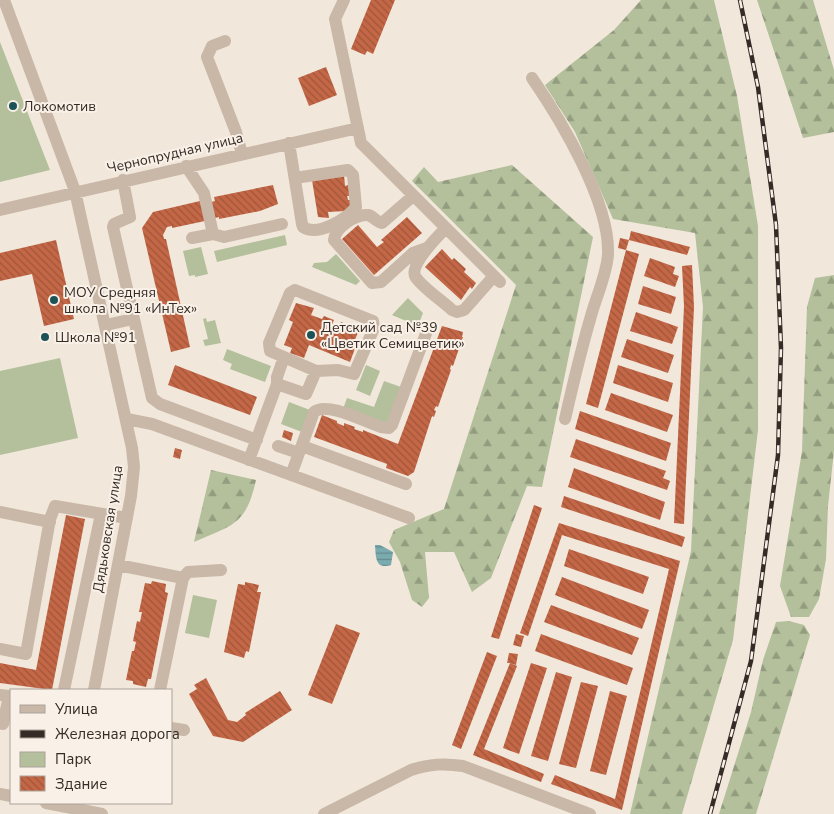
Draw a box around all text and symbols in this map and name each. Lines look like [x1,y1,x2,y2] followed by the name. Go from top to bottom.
[23,97,96,116] place label: Локомотив
[7,100,19,112] marker: Локомотив
[105,128,245,178] street label: Чернопрудная улица
[64,283,197,318] place label: МОУ Средняя школа №91 «ИнТех»
[48,294,60,306] marker: МОУ Средняя школа №91 «ИнТех»
[321,318,465,353] place label: Детский сад №39 «Цветик Семицветик»
[55,328,136,347] place label: Школа №91
[305,329,317,341] marker: Детский сад №39 «Цветик Семицветик»
[39,331,51,343] marker: Школа №91
[89,464,127,594] street label: Дядьковская улица
[10,689,172,804] legend
[54,699,98,719] text: Улица
[55,724,180,744] text: Железная дорога
[55,749,91,769] text: Парк
[55,774,107,794] text: Здание

